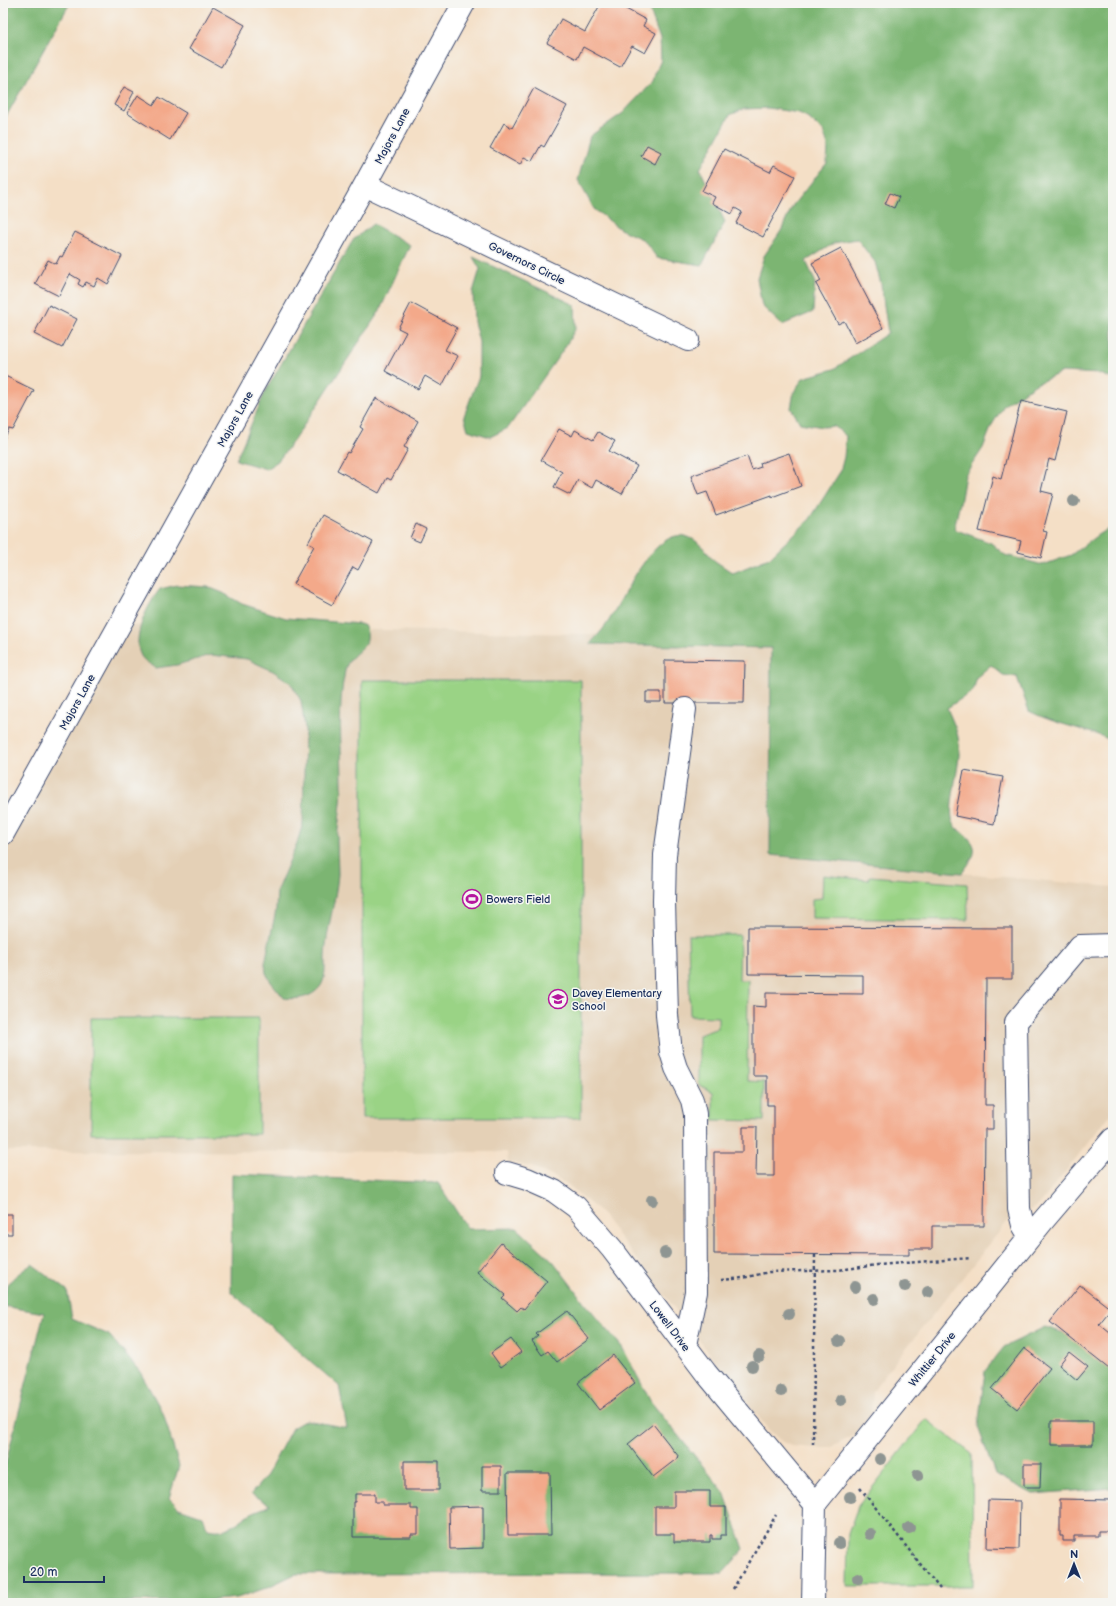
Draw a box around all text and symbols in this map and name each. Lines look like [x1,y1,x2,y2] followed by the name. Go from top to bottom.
[372,105,413,167] street label: Majors Lane
[486,239,568,288] street label: Governors Circle
[215,389,256,449] street label: Majors Lane
[57,672,98,732] street label: Majors Lane
[461,888,483,910] sports icon: Bowers Field
[486,893,550,906] place label: Bowers Field
[572,987,662,1013] place label: Davey Elementary School
[547,988,569,1010] school or university icon: Davey Elementary School
[646,1299,693,1354] street label: Lowell Drive
[906,1329,959,1389] street label: Whittier Drive
[1054,1544,1094,1584] north arrow
[1070,1548,1078,1561] text: N
[24,1558,104,1584] scale bar
[30,1565,57,1580] text: 20 m

